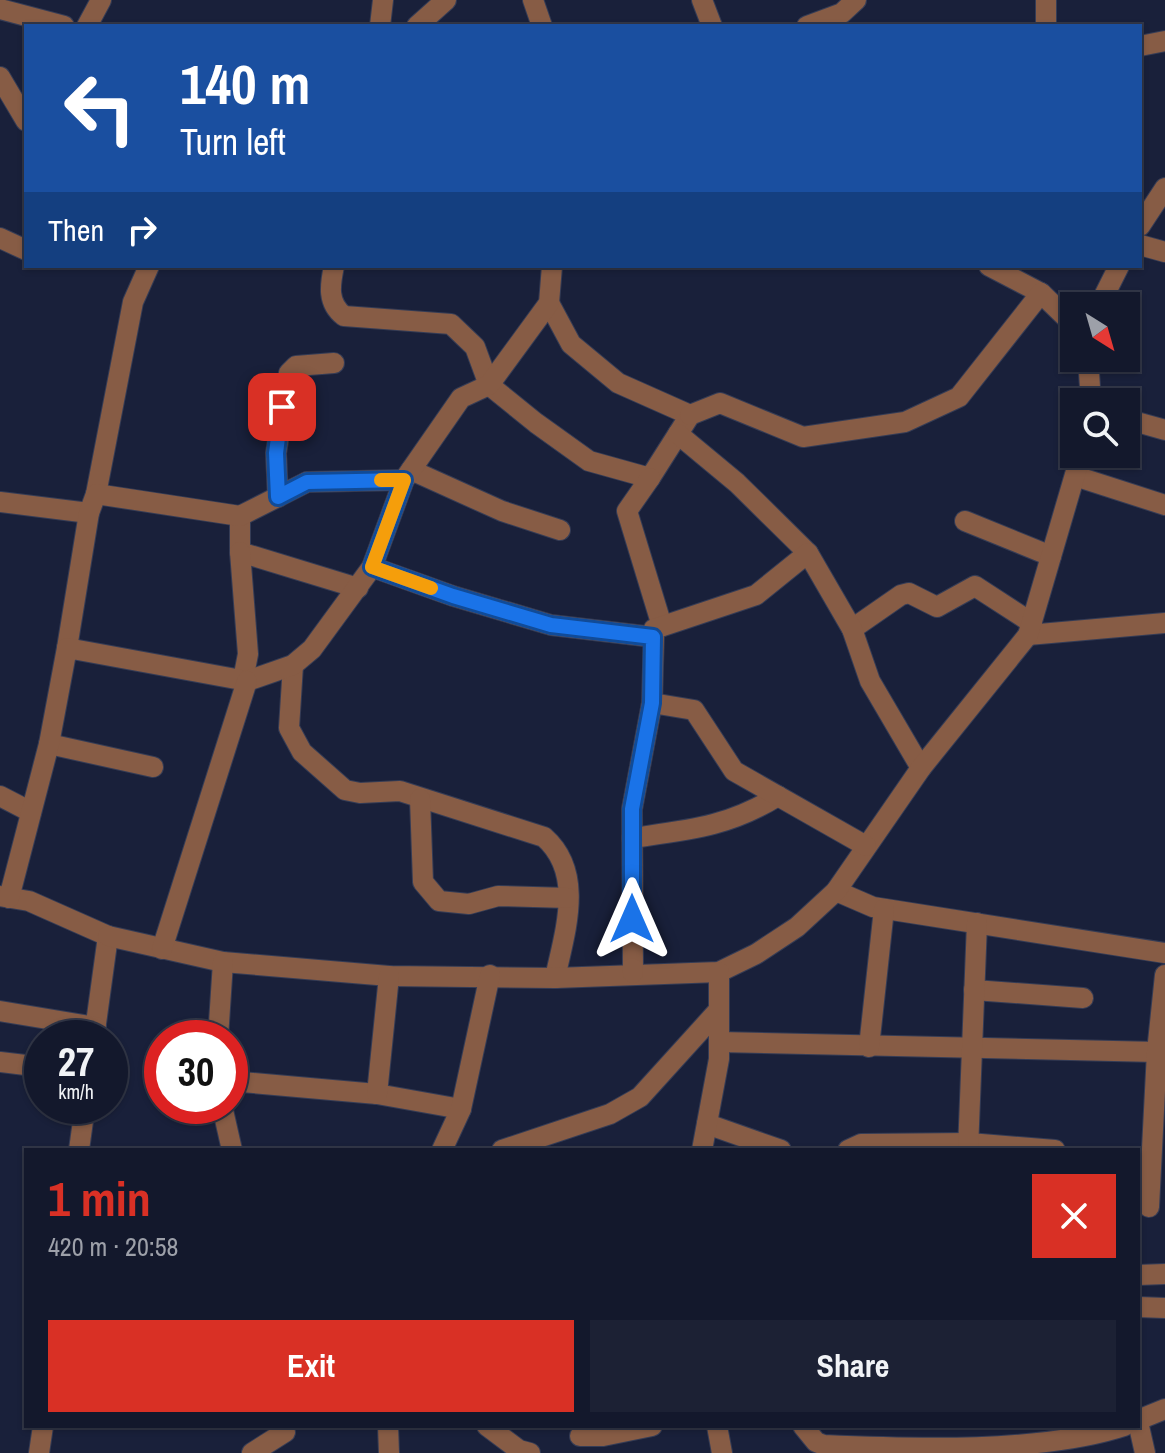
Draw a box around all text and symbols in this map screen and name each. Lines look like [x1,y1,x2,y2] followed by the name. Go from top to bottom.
[180,46,310,121] text: 140 m
[48,56,152,160] icon: left
[180,118,286,166] text: Turn left
[120,208,164,252] icon: right
[48,210,104,250] text: Then
[1060,292,1140,372] north arrow
[1060,292,1140,468] map controls
[248,373,316,441] pin
[260,385,304,429] icon: arrive
[1060,388,1140,468] button: search
[590,877,674,961] position arrow
[144,1020,248,1124] speed limit sign: 30
[58,1035,94,1088] text: 27
[58,1078,94,1105] text: km/h
[48,1166,151,1231] text: 1 min
[1032,1174,1116,1258] button: close
[48,1229,178,1264] text: 420 m · 20:58
[48,1320,574,1412] button: Exit
[590,1320,1116,1412] button: Share

